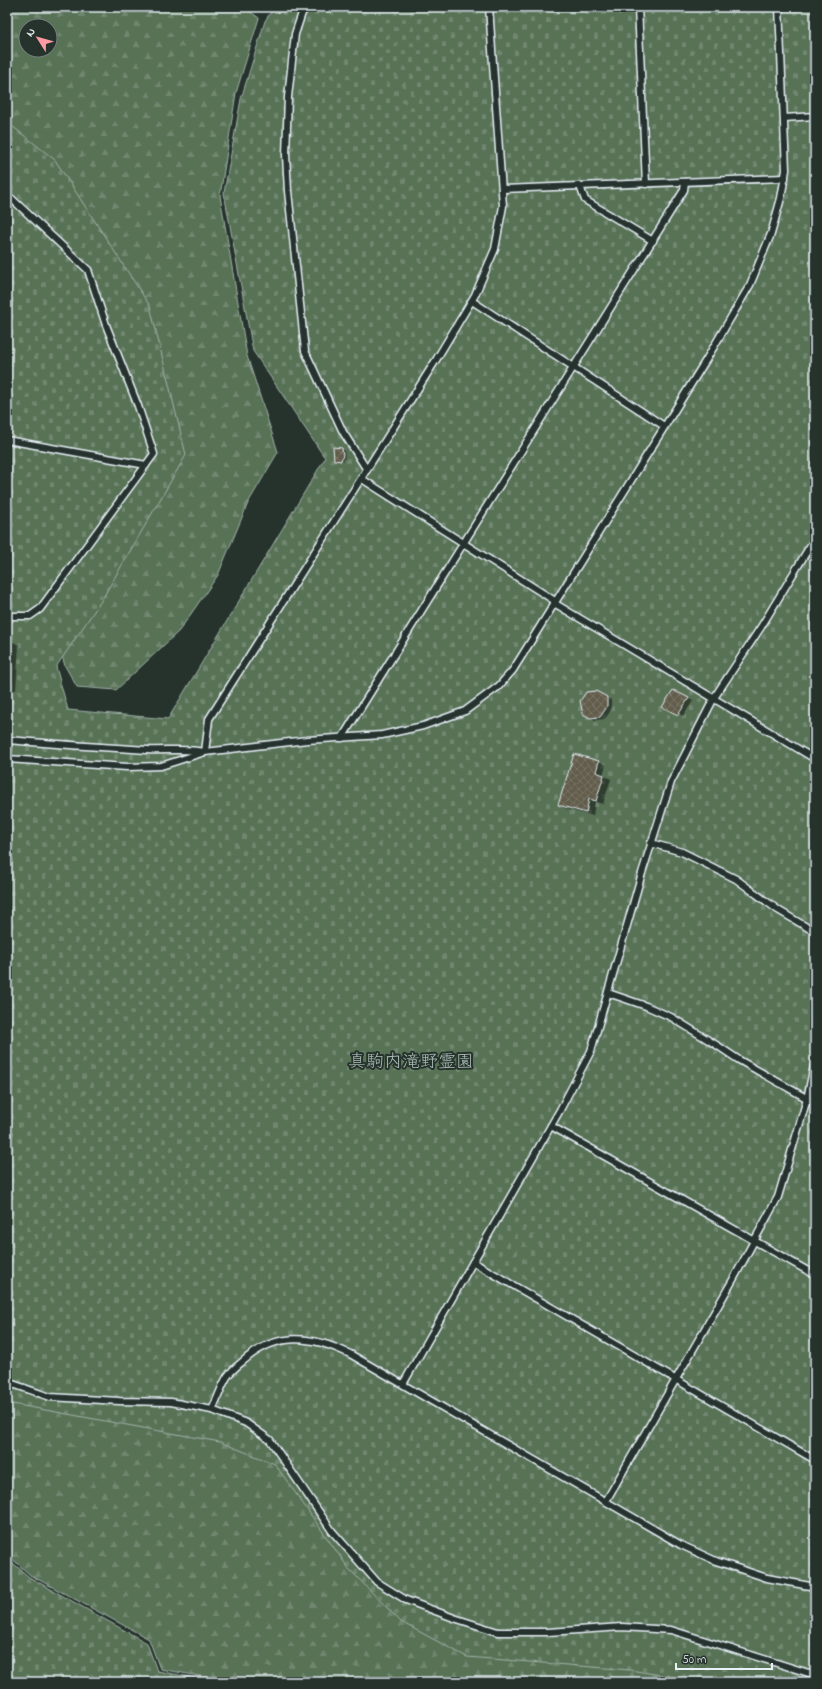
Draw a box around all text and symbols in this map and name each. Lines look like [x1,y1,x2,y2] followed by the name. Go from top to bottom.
[18,18,58,58] north arrow
[22,25,39,40] text: N
[348,1050,474,1076] park label: 真駒内滝野霊園
[676,1645,772,1671] scale bar
[682,1651,706,1669] text: 50 m

